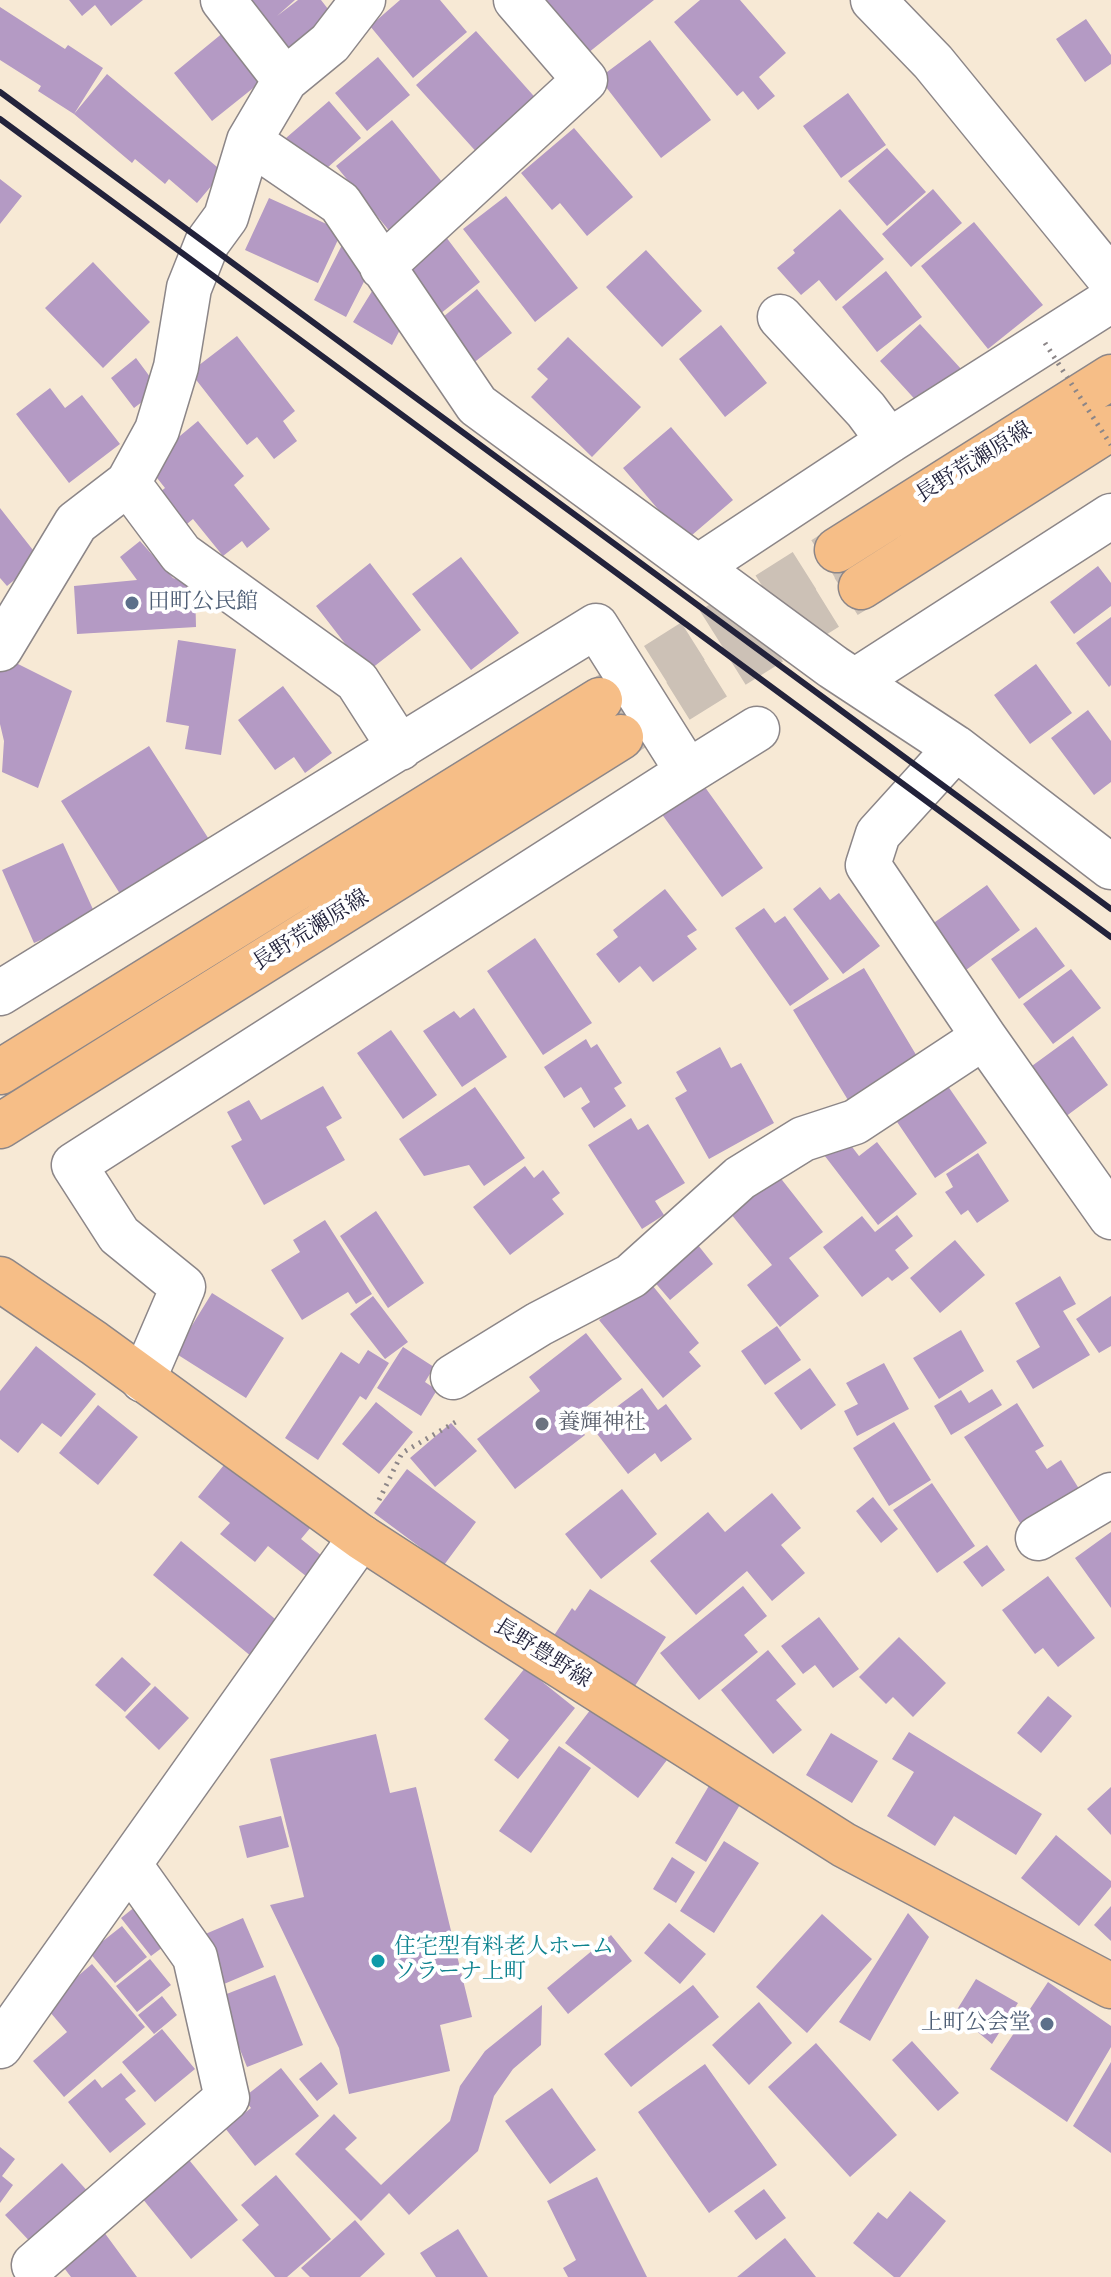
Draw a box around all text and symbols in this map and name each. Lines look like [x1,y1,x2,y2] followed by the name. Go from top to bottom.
[911,417,1037,509] street label: 長野荒瀬原線
[148,590,258,616] place label: 田町公民館
[123,594,141,612] marker: 田町公民館
[248,885,374,977] street label: 長野荒瀬原線
[558,1411,646,1437] place label: 養輝神社
[533,1415,551,1433] marker: 養輝神社
[488,1614,596,1694] street label: 長野豊野線
[394,1935,614,1986] place label: 住宅型有料老人ホーム ソラーナ上町
[369,1952,387,1970] marker: 住宅型有料老人ホーム ソラーナ上町
[921,2011,1031,2037] place label: 上町公会堂
[1038,2015,1056,2033] marker: 上町公会堂

